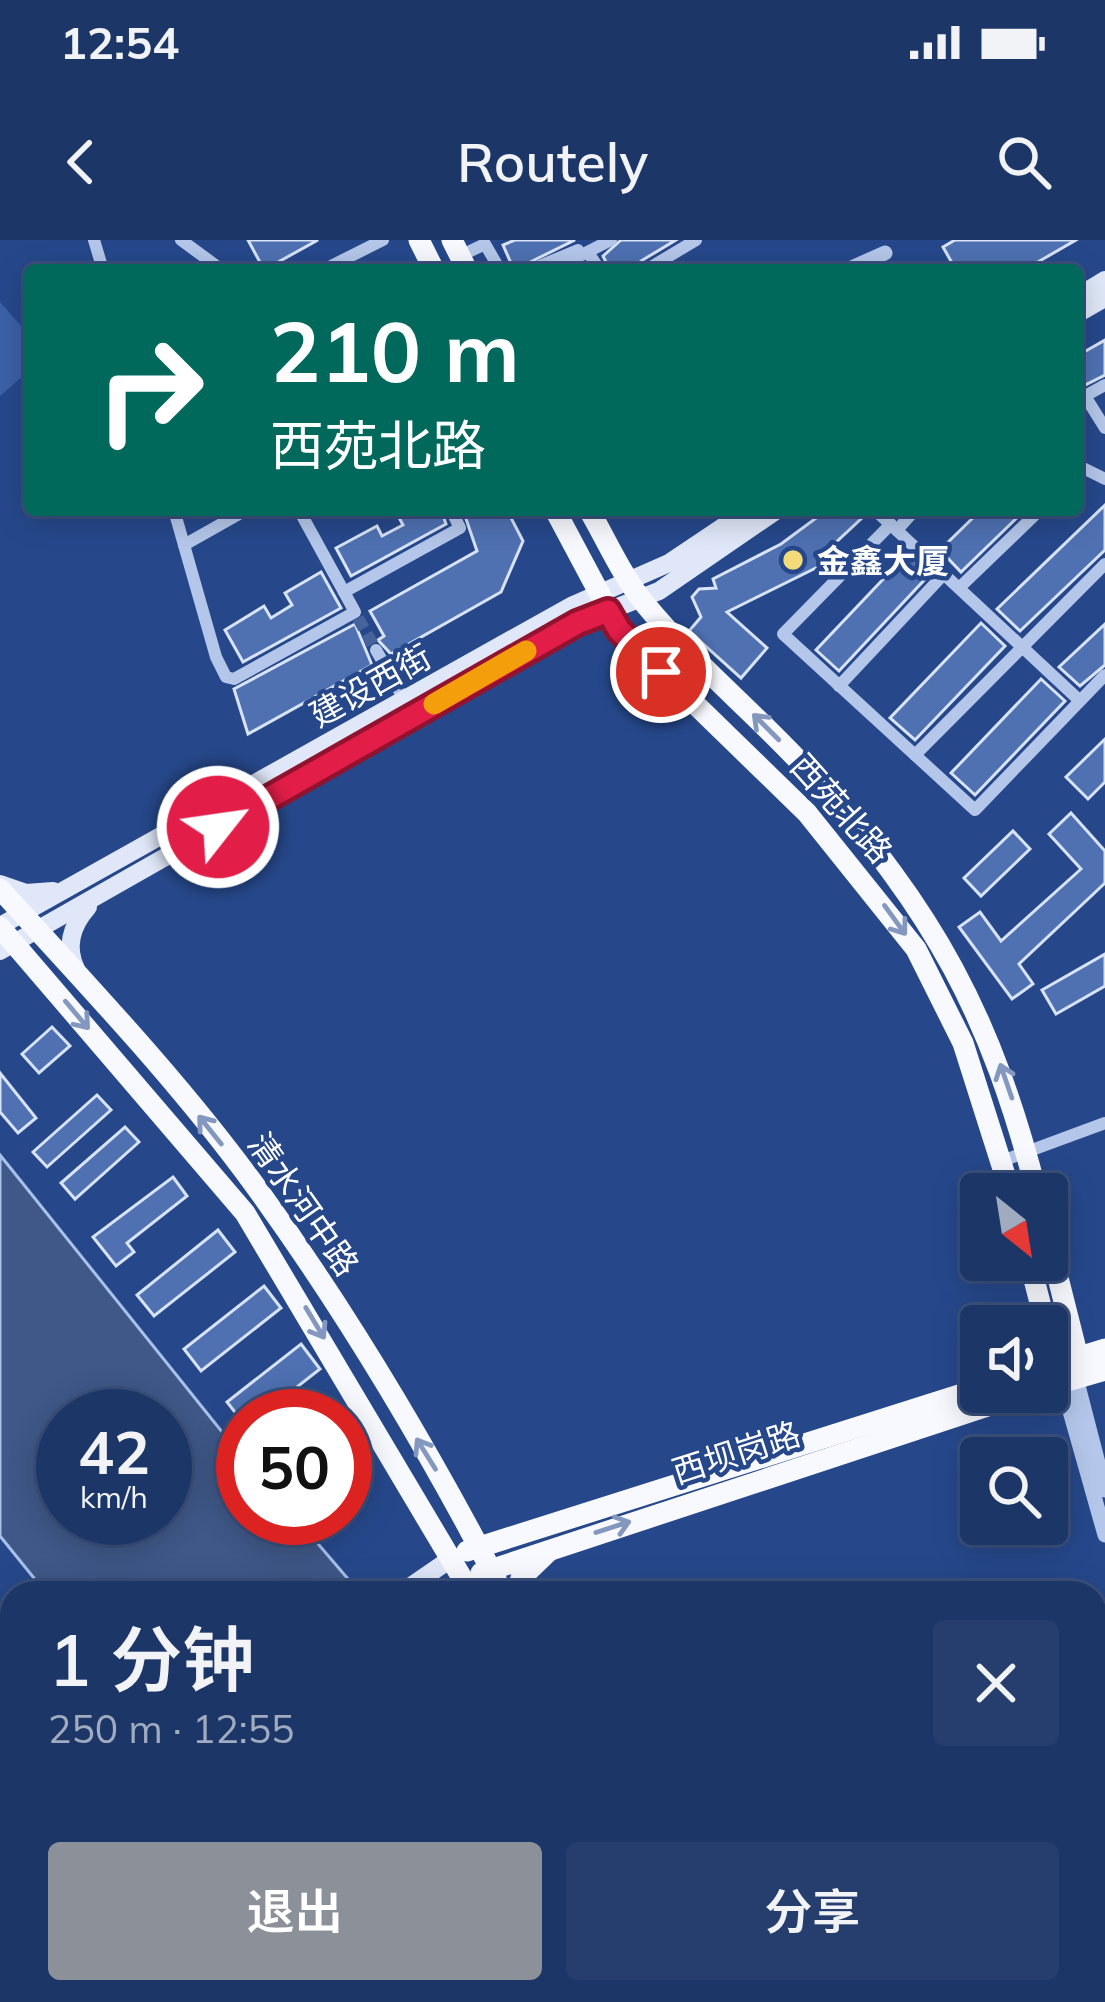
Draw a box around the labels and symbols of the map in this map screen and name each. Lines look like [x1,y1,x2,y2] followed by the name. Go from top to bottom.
[817,540,949,581] place label: 金鑫大厦
[780,547,806,573] marker: 金鑫大厦
[610,621,712,723] pin
[302,635,438,735] street label: 建设西街
[752,713,780,742] one-way arrow
[783,745,901,871] street label: 西苑北路
[155,764,281,890] position arrow
[881,903,907,936] one-way arrow
[63,999,91,1030] one-way arrow
[994,1063,1016,1101] one-way arrow
[197,1114,224,1146] one-way arrow
[240,1125,368,1283] street label: 清水河中路
[960,1173,1068,1281] north arrow
[303,1305,327,1339] one-way arrow
[216,1389,372,1545] speed limit sign: 50
[667,1412,805,1492] street label: 西坝岗路
[413,1437,437,1472] one-way arrow
[593,1514,631,1536] one-way arrow

